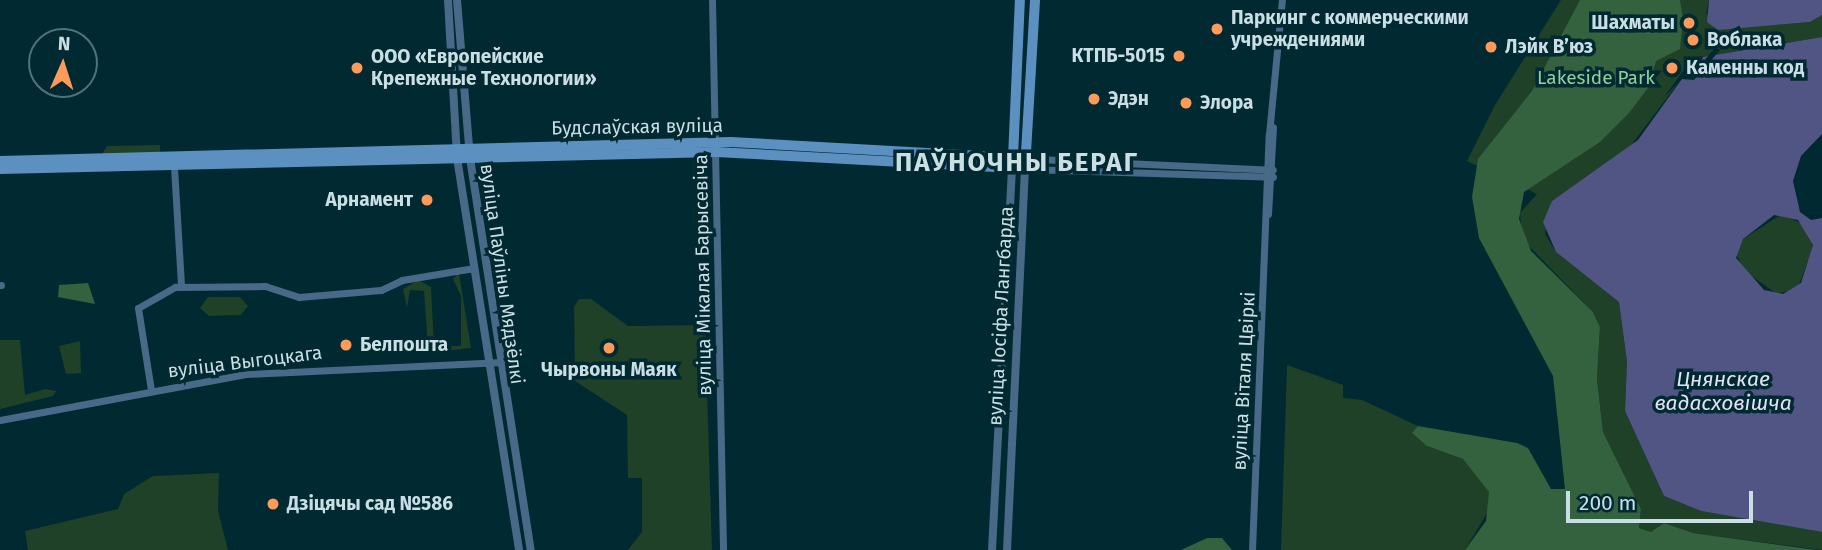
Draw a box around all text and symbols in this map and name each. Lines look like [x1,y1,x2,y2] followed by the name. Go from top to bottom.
[1231,7,1469,51] place label: Паркинг с коммерческими учреждениями
[1591,12,1675,34] place label: Шахматы
[1681,15,1697,31] marker: Шахматы
[1209,21,1225,37] marker: Паркинг с коммерческими учреждениями
[28,28,98,98] north arrow
[1707,29,1782,51] place label: Воблака
[57,32,71,55] text: N
[1685,32,1701,48] marker: Воблака
[1505,36,1593,58] place label: Лэйк В’юз
[1483,39,1499,55] marker: Лэйк В’юз
[1072,45,1165,67] place label: КТПБ-5015
[371,46,597,90] place label: ООО «Европейские Крепежные Технологии»
[1171,48,1187,64] marker: КТПБ-5015
[1686,57,1804,79] place label: Каменны код
[349,60,365,76] marker: ООО «Европейские Крепежные Технологии»
[1664,60,1680,76] marker: Каменны код
[1537,67,1655,89] park label: Lakeside Park
[1108,88,1149,110] place label: Эдэн
[1086,91,1102,107] marker: Эдэн
[1200,92,1254,114] place label: Элора
[1178,95,1194,111] marker: Элора
[551,114,723,140] street label: Будслаўская вуліца
[897,147,1137,179] district label: ПАЎНОЧНЫ БЕРАГ
[689,154,717,396] street label: вуліца Мікалая Барысевіча
[475,162,529,386] street label: вуліца Паўліны Мядзёлкі
[326,189,413,211] place label: Арнамент
[419,192,435,208] marker: Арнамент
[984,206,1018,426] street label: вуліца Іосіфа Лангбарда
[1228,291,1260,471] street label: вуліца Віталя Цвіркі
[360,334,448,356] place label: Белпошта
[338,337,354,353] marker: Белпошта
[601,340,617,356] marker: Чырвоны Маяк
[166,341,324,383] street label: вуліца Выгоцкага
[541,359,677,381] place label: Чырвоны Маяк
[1654,366,1792,416] water label: Цнянскае вадасховішча
[1570,476,1757,520] scale bar
[1579,490,1636,516] text: 200 m
[287,493,453,515] place label: Дзіцячы сад №586
[265,496,281,512] marker: Дзіцячы сад №586

